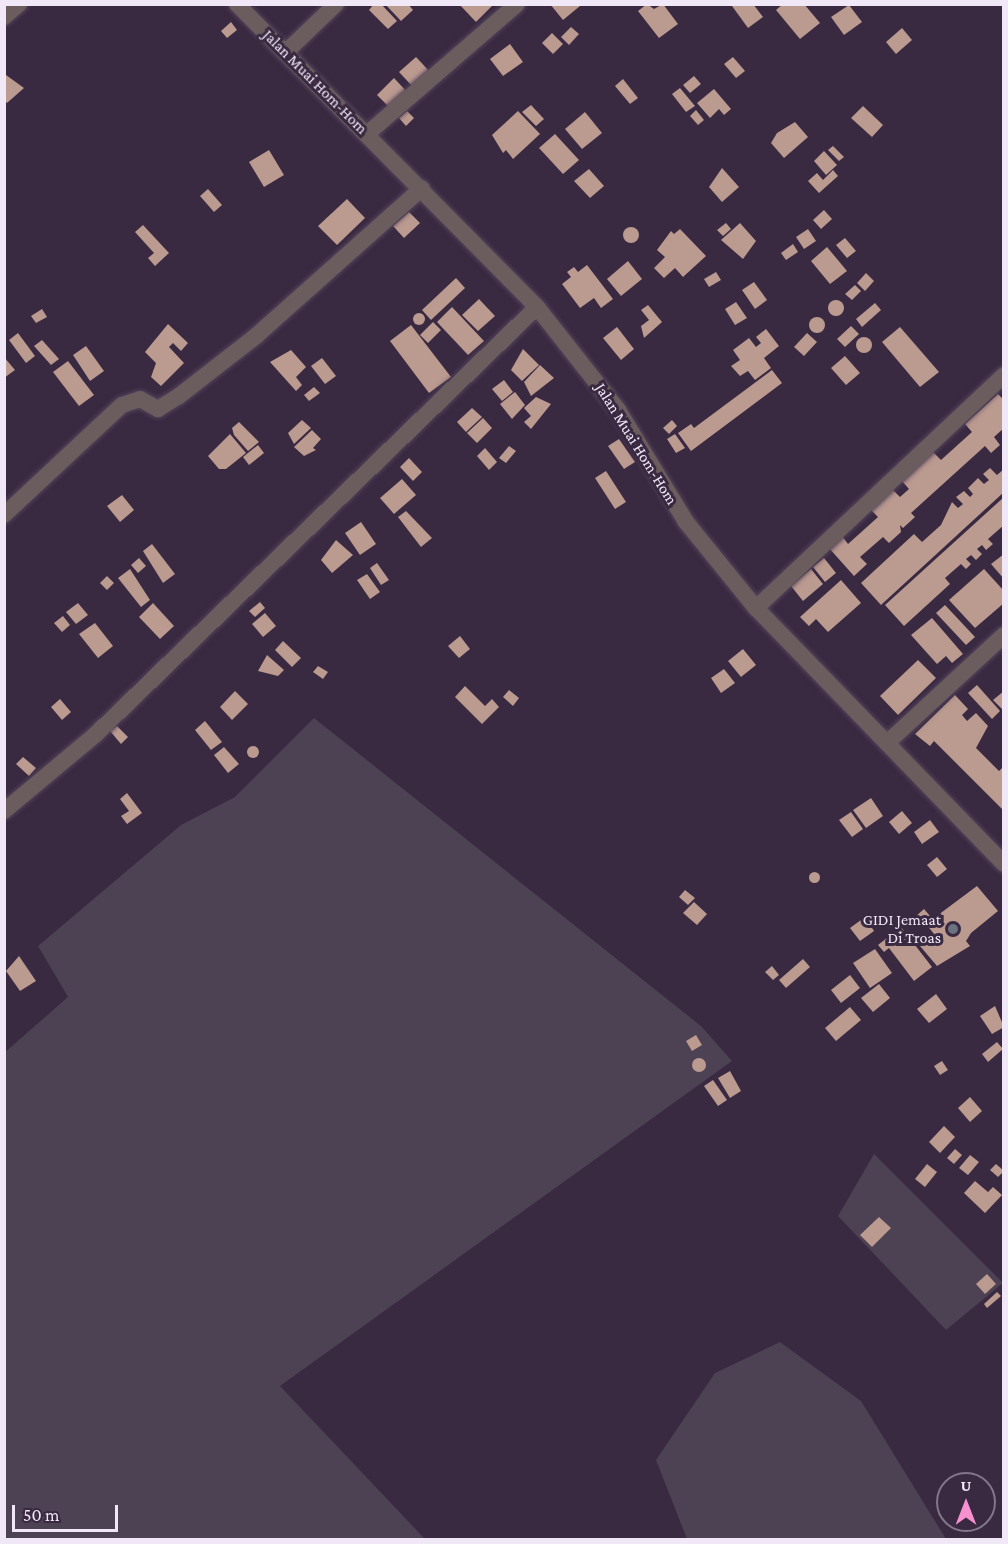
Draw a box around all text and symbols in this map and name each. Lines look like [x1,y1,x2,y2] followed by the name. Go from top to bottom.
[259,26,371,138] street label: Jalan Muai Hom-Hom
[591,379,681,509] street label: Jalan Muai Hom-Hom
[863,910,941,948] place label: GIDI Jemaat Di Troas
[946,922,960,936] marker: GIDI Jemaat Di Troas
[936,1472,996,1532] north arrow
[961,1477,971,1494] text: U
[15,1493,122,1531] scale bar
[23,1505,60,1525] text: 50 m

